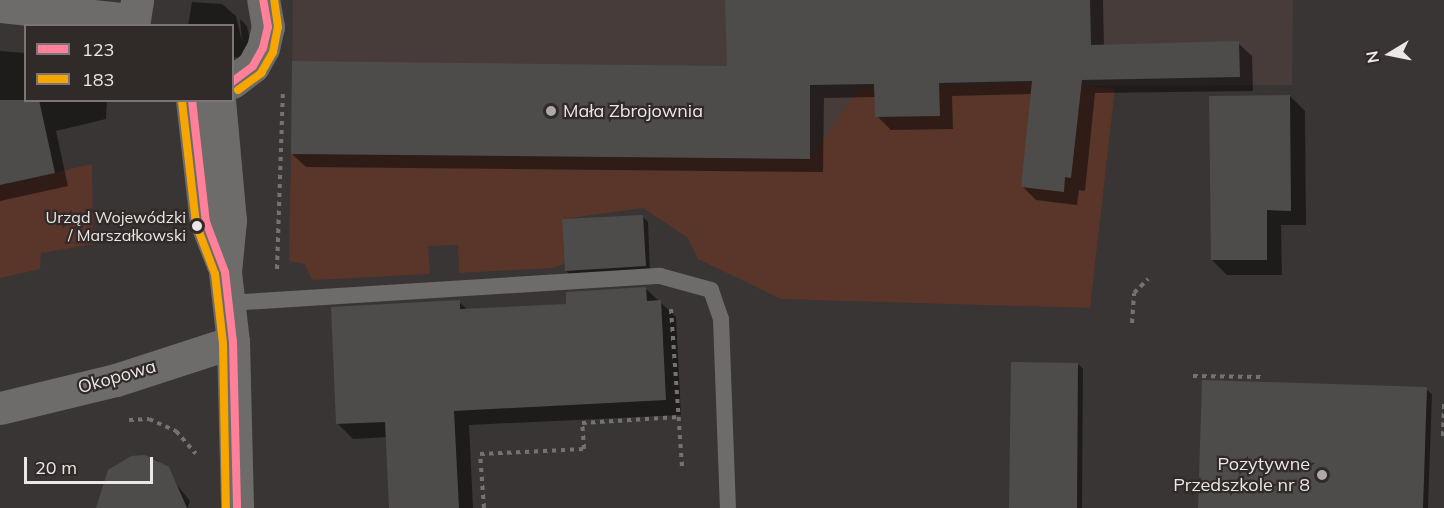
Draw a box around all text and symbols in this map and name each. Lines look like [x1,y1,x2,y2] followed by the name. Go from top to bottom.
[24,24,234,102] legend
[1360,24,1420,84] north arrow
[82,38,114,61] text: 123
[1361,49,1383,65] text: N
[82,68,114,91] text: 183
[563,100,703,122] place label: Mała Zbrojownia
[544,104,558,118] marker: Mała Zbrojownia
[46,207,186,245] place label: Urząd Wojewódzki / Marszałkowski
[191,220,203,232] marker: Urząd Wojewódzki / Marszałkowski
[75,356,159,398] street label: Okopowa
[27,445,156,483] scale bar
[1173,454,1310,496] place label: Pozytywne Przedszkole nr 8
[35,456,77,479] text: 20 m
[1315,468,1329,482] marker: Pozytywne Przedszkole nr 8

